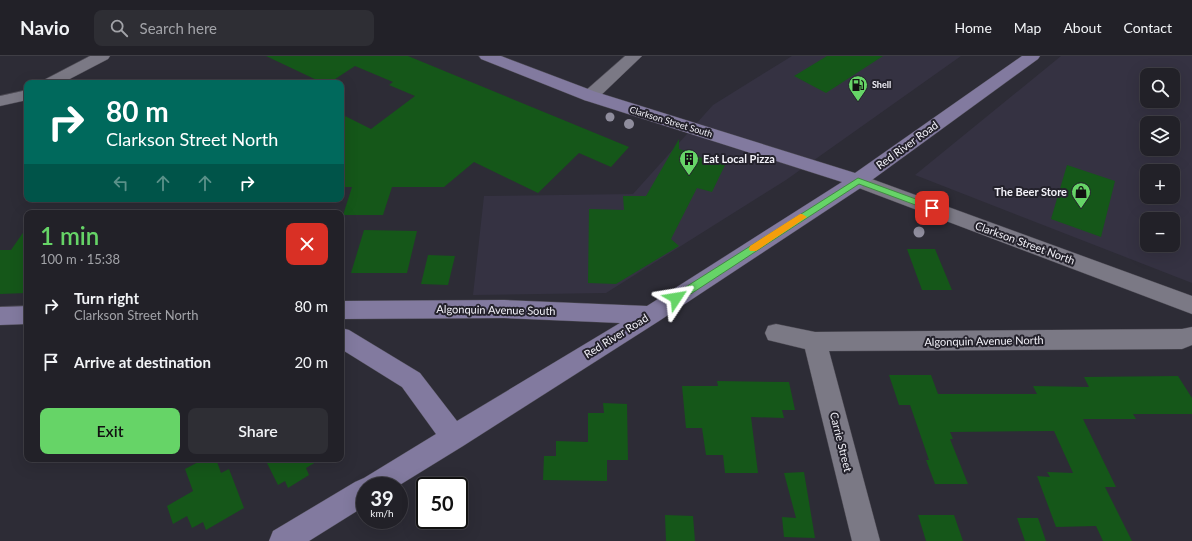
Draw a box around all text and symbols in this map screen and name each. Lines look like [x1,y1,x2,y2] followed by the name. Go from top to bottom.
[94,10,374,46] search box
[20,16,70,39] text: Navio
[108,17,130,39] icon: search
[140,19,217,37] text: Search here
[954,19,992,36] text: Home
[1014,19,1041,36] text: Map
[1063,19,1101,36] text: About
[1123,19,1172,36] text: Contact
[1140,68,1180,252] map controls
[1140,68,1180,108] button: search
[847,74,869,102] fuel station icon: Shell
[872,79,891,90] place label: Shell
[106,94,169,128] text: 80 m
[40,96,92,148] icon: right
[628,104,714,139] street label: Clarkson Street South
[1140,116,1180,156] button: layers
[873,118,940,171] street label: Red River Road
[106,128,278,150] text: Clarkson Street North
[678,148,700,176] building icon: Eat Local Pizza
[703,152,775,165] place label: Eat Local Pizza
[1140,164,1180,204] button: +
[110,172,132,194] icon: left
[152,172,174,194] icon: ahead
[194,172,216,194] icon: ahead
[236,172,258,194] icon: right
[1070,181,1092,209] shop icon: The Beer Store
[994,185,1067,198] place label: The Beer Store
[915,191,949,225] pin
[921,197,943,219] icon: arrive
[1140,212,1180,252] button: −
[973,218,1077,267] street label: Clarkson Street North
[40,221,99,250] text: 1 min
[286,223,328,265] button: close
[40,251,120,267] text: 100 m · 15:38
[655,277,697,319] position arrow
[74,289,139,307] text: Turn right
[40,295,62,317] icon: right
[294,297,328,315] text: 80 m
[436,302,556,317] street label: Algonquin Avenue South
[74,307,198,323] text: Clarkson Street North
[581,311,650,360] street label: Red River Road
[924,333,1044,348] street label: Algonquin Avenue North
[40,351,62,373] icon: arrive
[74,353,211,371] text: Arrive at destination
[294,353,328,371] text: 20 m
[40,408,180,454] button: Exit
[188,408,328,454] button: Share
[828,411,855,473] street label: Carrie Street
[416,477,468,529] speed limit sign: 50
[370,486,394,510] text: 39
[370,507,394,519] text: km/h

